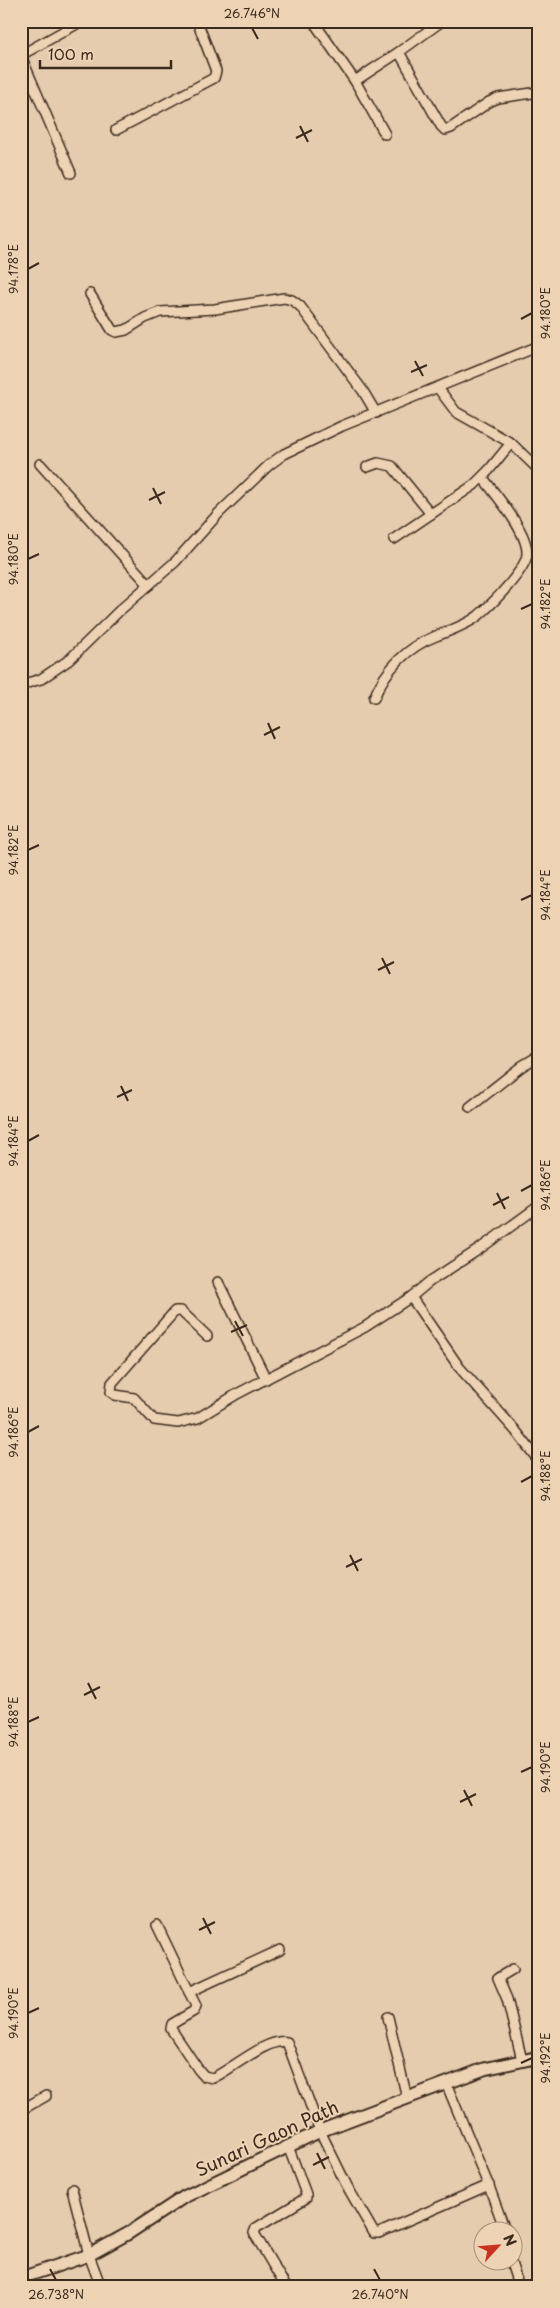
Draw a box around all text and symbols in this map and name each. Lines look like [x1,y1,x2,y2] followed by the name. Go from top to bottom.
[224,4,280,22] text: 26.746°N
[40,38,171,70] scale bar
[48,42,94,65] text: 100 m
[4,244,22,294] text: 94.178°E
[536,287,554,339] text: 94.180°E
[4,533,22,585] text: 94.180°E
[536,579,554,629] text: 94.182°E
[4,825,22,875] text: 94.182°E
[536,869,554,921] text: 94.184°E
[4,1115,22,1167] text: 94.184°E
[536,1159,554,1211] text: 94.186°E
[4,1406,22,1458] text: 94.186°E
[536,1451,554,1502] text: 94.188°E
[4,1697,22,1748] text: 94.188°E
[536,1741,554,1793] text: 94.190°E
[4,1987,22,2039] text: 94.190°E
[536,2032,554,2084] text: 94.192°E
[190,2093,342,2183] street label: Sunari Gaon Path
[472,2220,522,2270] north arrow
[498,2230,522,2250] text: N
[28,2285,84,2303] text: 26.738°N
[351,2285,409,2303] text: 26.740°N

